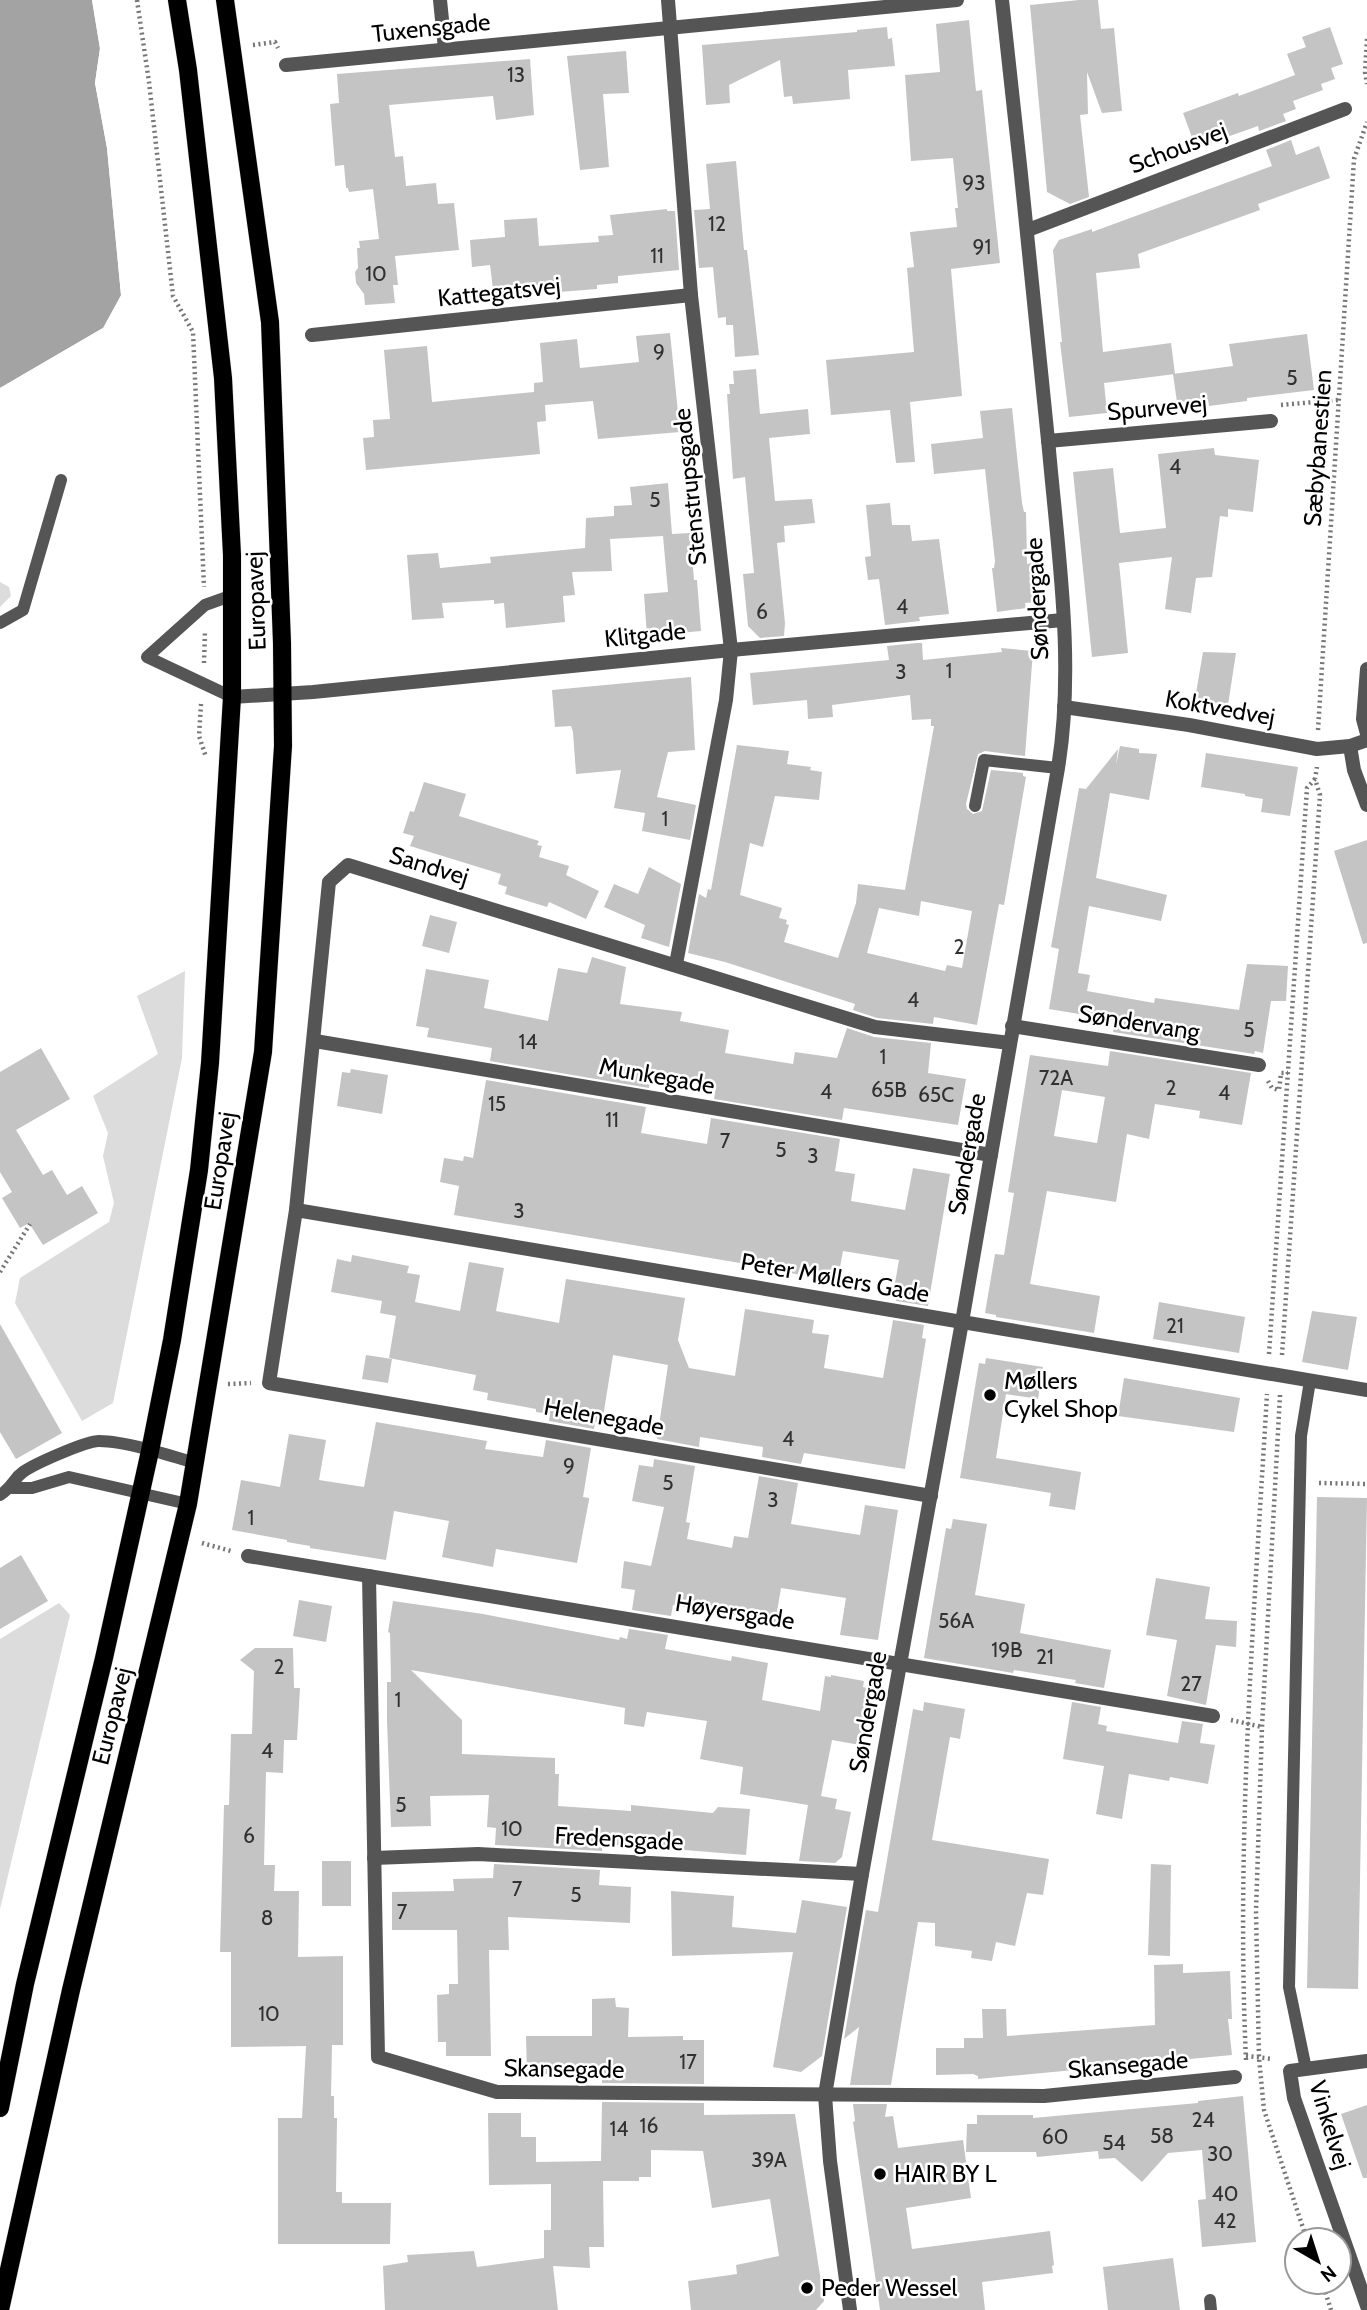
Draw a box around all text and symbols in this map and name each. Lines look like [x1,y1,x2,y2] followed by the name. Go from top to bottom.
[370,7,492,48] street label: Tuxensgade
[507,62,525,87] house number: 13
[1125,116,1231,179] street label: Schousvej
[962,170,986,195] house number: 93
[708,211,726,236] house number: 12
[973,234,991,259] house number: 91
[650,243,664,268] house number: 11
[365,261,387,286] house number: 10
[436,271,562,312] street label: Kattegatsvej
[653,339,665,364] house number: 9
[1286,365,1298,390] house number: 5
[1298,369,1337,527] street label: Sæbybanestien
[1106,389,1208,426] street label: Spurvevej
[667,407,712,567] street label: Stenstrupsgade
[1169,454,1181,479] house number: 4
[649,487,661,512] house number: 5
[1019,537,1054,661] street label: Søndergade
[239,551,272,651] street label: Europavej
[896,594,908,619] house number: 4
[756,599,768,624] house number: 6
[603,616,687,653] street label: Klitgade
[946,658,952,683] house number: 1
[895,659,907,684] house number: 3
[1163,684,1277,731] street label: Koktvedvej
[662,806,668,831] house number: 1
[386,840,472,891] street label: Sandvej
[953,934,965,959] house number: 2
[907,987,919,1012] house number: 4
[1076,999,1203,1047] street label: Søndervang
[1243,1017,1255,1042] house number: 5
[519,1029,537,1054] house number: 14
[880,1044,886,1069] house number: 1
[597,1051,717,1100] street label: Munkegade
[1039,1065,1073,1090] house number: 72A
[1165,1075,1177,1100] house number: 2
[871,1077,907,1102] house number: 65B
[820,1079,832,1104] house number: 4
[1218,1080,1230,1105] house number: 4
[918,1082,954,1107] house number: 65C
[488,1091,506,1116] house number: 15
[942,1091,991,1217] street label: Søndergade
[605,1107,619,1132] house number: 11
[197,1110,242,1212] street label: Europavej
[720,1128,731,1153] house number: 7
[775,1137,787,1162] house number: 5
[807,1143,819,1168] house number: 3
[513,1198,525,1223] house number: 3
[738,1247,932,1308] street label: Peter Møllers Gade
[1166,1313,1184,1338] house number: 21
[1004,1366,1118,1423] place label: Møllers Cykel Shop
[982,1387,998,1403] marker: Møllers Cykel Shop
[542,1392,666,1441] street label: Helenegade
[782,1426,794,1451] house number: 4
[563,1453,575,1478] house number: 9
[662,1470,674,1495] house number: 5
[767,1487,779,1512] house number: 3
[248,1505,254,1530] house number: 1
[673,1588,797,1635] street label: Høyersgade
[938,1608,974,1633] house number: 56A
[991,1637,1023,1662] house number: 19B
[1036,1644,1054,1669] house number: 21
[843,1649,892,1775] street label: Søndergade
[273,1654,285,1679] house number: 2
[85,1664,138,1768] street label: Europavej
[1180,1671,1202,1696] house number: 27
[395,1687,401,1712] house number: 1
[261,1738,273,1763] house number: 4
[395,1792,407,1817] house number: 5
[501,1816,523,1841] house number: 10
[554,1821,684,1856] street label: Fredensgade
[243,1823,255,1848] house number: 6
[512,1876,523,1901] house number: 7
[570,1882,582,1907] house number: 5
[397,1899,408,1924] house number: 7
[261,1905,273,1930] house number: 8
[258,2001,280,2026] house number: 10
[1067,2045,1189,2084] street label: Skansegade
[679,2049,697,2074] house number: 17
[503,2053,625,2084] street label: Skansegade
[1303,2077,1358,2173] street label: Vinkelvej
[1191,2107,1215,2132] house number: 24
[640,2113,658,2138] house number: 16
[610,2116,628,2141] house number: 14
[1150,2123,1174,2148] house number: 58
[1042,2124,1068,2149] house number: 60
[1102,2130,1126,2155] house number: 54
[1207,2141,1233,2166] house number: 30
[751,2147,787,2172] house number: 39A
[894,2159,996,2188] place label: HAIR BY L
[872,2166,888,2182] marker: HAIR BY L
[1212,2181,1238,2206] house number: 40
[1213,2208,1237,2233] house number: 42
[1283,2226,1353,2296] north arrow
[1316,2261,1341,2287] text: N
[821,2273,958,2302] place label: Peder Wessel
[799,2280,815,2296] marker: Peder Wessel

